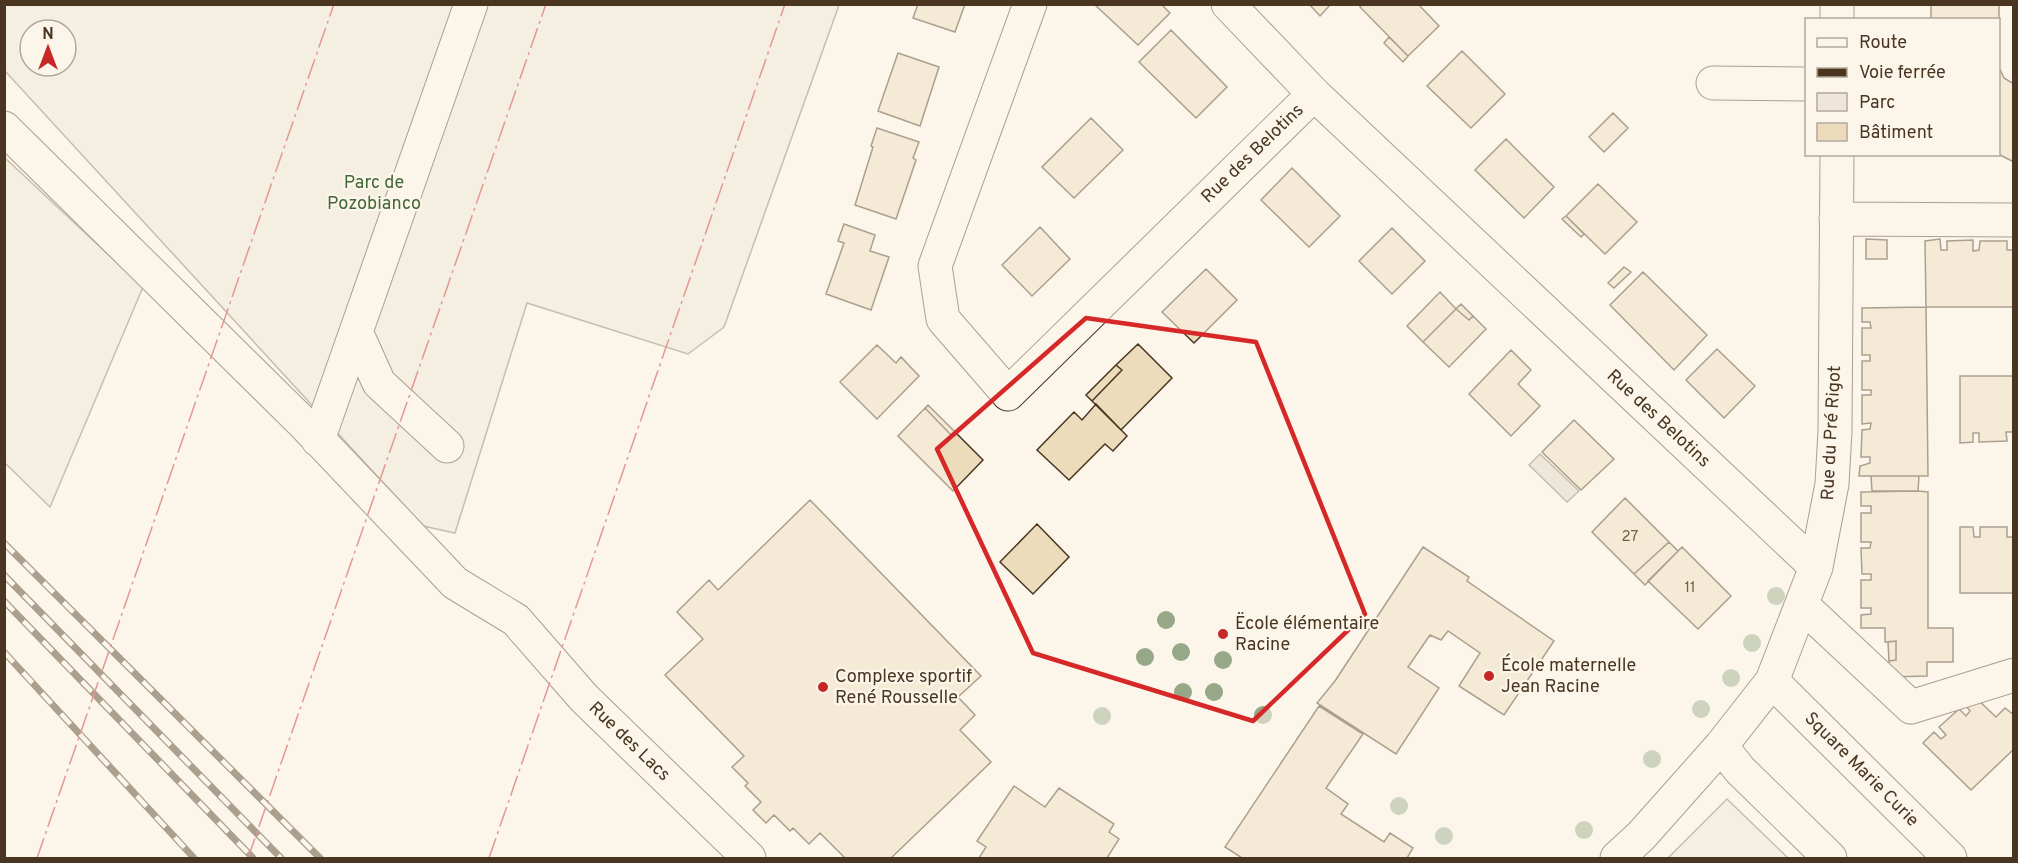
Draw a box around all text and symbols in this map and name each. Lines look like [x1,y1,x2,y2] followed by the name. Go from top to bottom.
[18,18,78,78] north arrow
[1805,18,2000,156] legend
[42,25,54,45] text: N
[1859,32,1907,55] text: Route
[1859,62,1946,85] text: Voie ferrée
[1859,92,1895,115] text: Parc
[1197,99,1309,209] street label: Rue des Belotins
[1859,122,1933,145] text: Bâtiment
[327,172,421,216] park label: Parc de Pozobianco
[1601,365,1715,473] street label: Rue des Belotins
[1817,365,1847,501] street label: Rue du Pré Rigot
[1622,528,1639,547] house number: 27
[1684,579,1696,598] house number: 11
[1235,611,1379,657] place label: Ëcole élémentaire Racine
[1216,627,1230,641] marker: Ëcole élémentaire Racine
[1501,653,1636,699] place label: École maternelle Jean Racine
[835,666,972,710] place label: Complexe sportif René Rousselle
[1482,669,1496,683] marker: École maternelle Jean Racine
[816,680,830,694] marker: Complexe sportif René Rousselle
[583,697,675,787] street label: Rue des Lacs
[1799,708,1923,832] street label: Square Marie Curie

